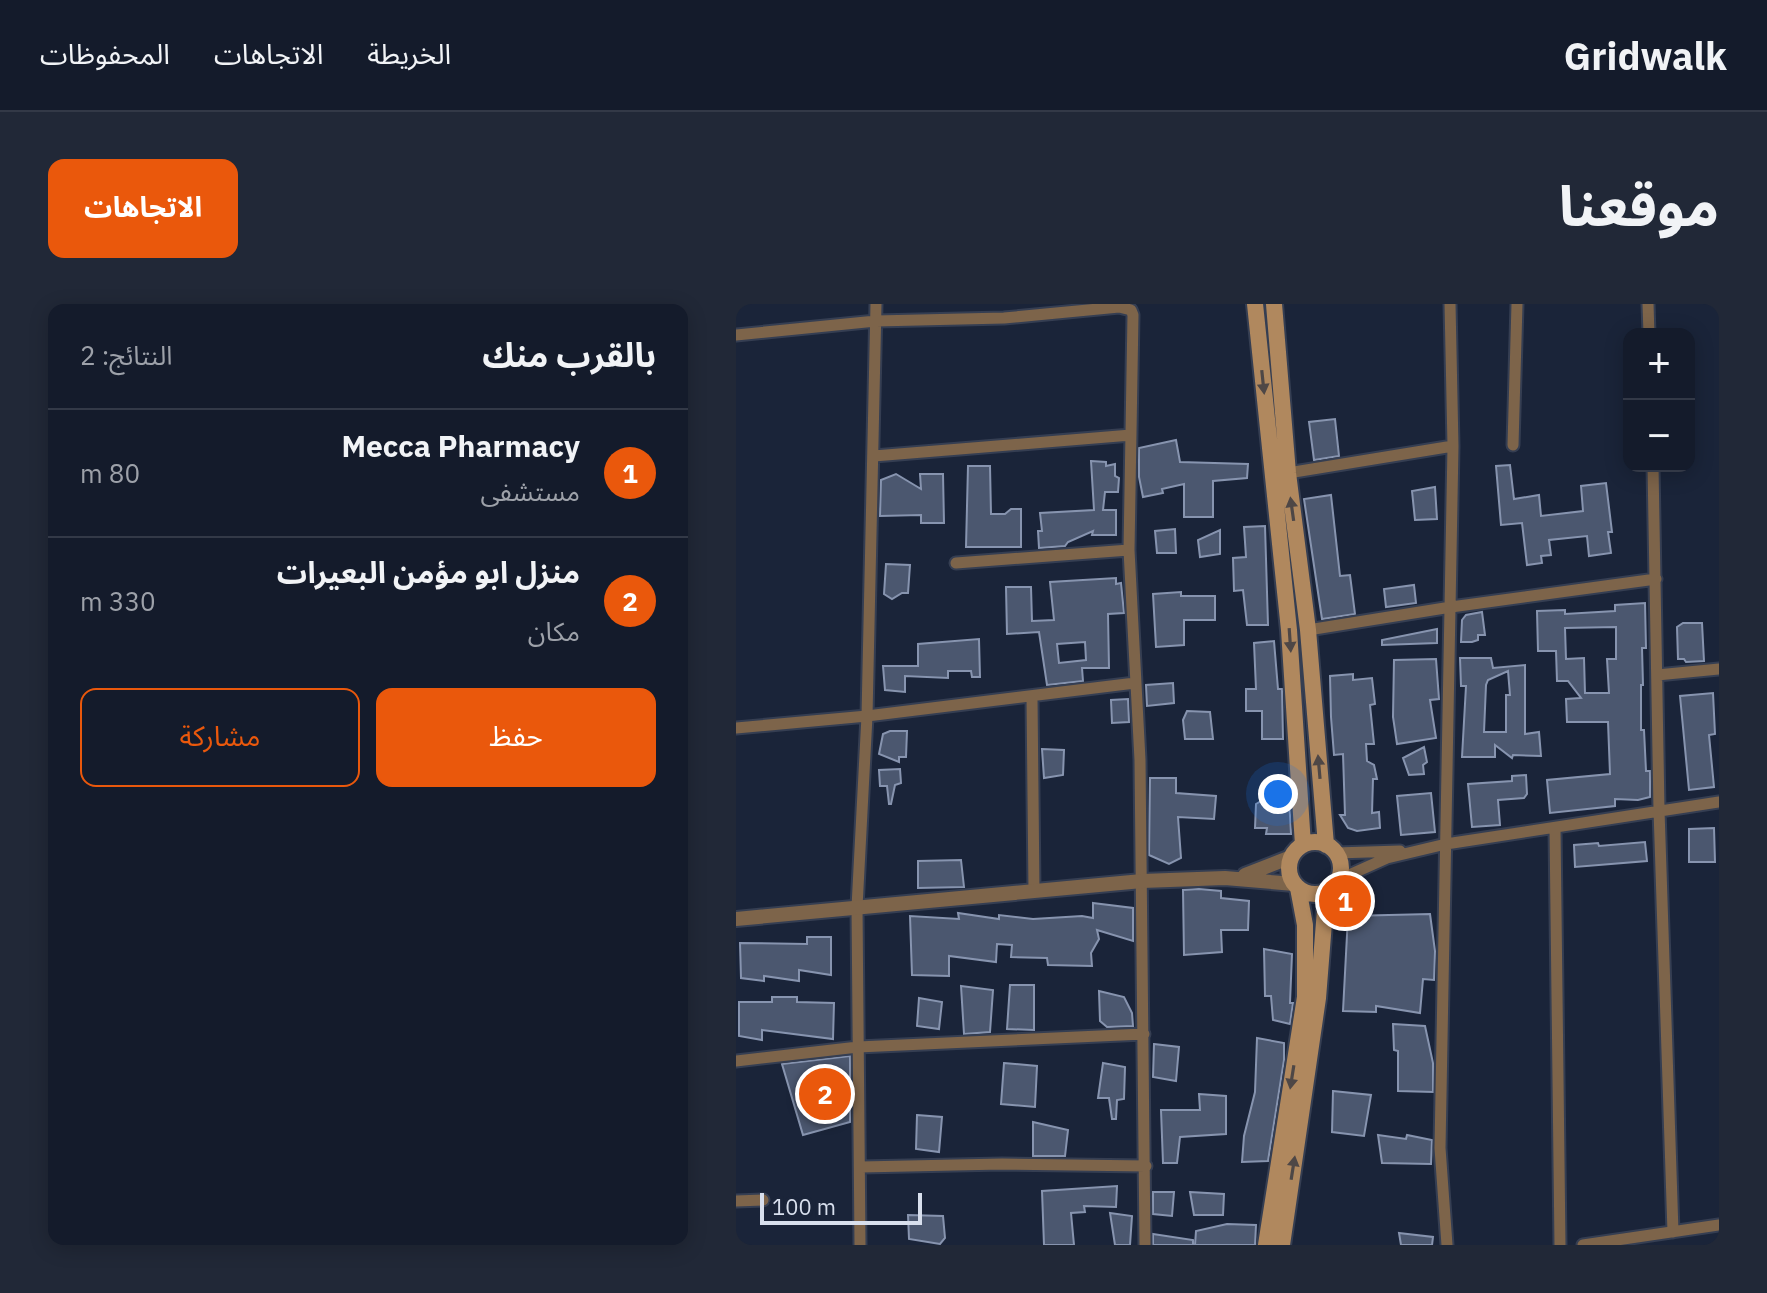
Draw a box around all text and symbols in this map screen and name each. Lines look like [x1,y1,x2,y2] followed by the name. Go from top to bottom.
[1564,31,1727,80] text: Gridwalk
[40,35,170,72] text: المحفوظات
[214,35,323,72] text: الاتجاهات
[367,35,451,72] text: الخريطة
[48,159,238,258] button: الاتجاهات
[1559,169,1719,241] text: موقعنا
[1623,328,1695,472] map controls
[1623,328,1695,400] button: +
[482,332,656,376] text: بالقرب منك
[80,338,172,372] text: النتائج: 2
[1257,370,1270,395] one-way arrow
[1623,400,1695,472] button: −
[341,426,580,465] text: Mecca Pharmacy
[80,456,140,490] text: 80 m
[622,456,638,490] text: 1
[480,474,580,508] text: مستشفى
[1285,496,1298,521] one-way arrow
[277,552,580,591] text: منزل ابو مؤمن البعيرات
[80,584,156,618] text: 330 m
[622,584,638,618] text: 2
[528,614,580,648] text: مكان
[1284,628,1297,653] one-way arrow
[80,688,360,787] button: مشاركة
[376,688,656,787] button: حفظ
[1312,754,1325,779] one-way arrow
[1258,774,1298,814] your location
[1319,871,1371,931] pin: 1
[799,1064,851,1124] pin: 2
[1286,1064,1298,1089] one-way arrow
[1287,1155,1300,1180] one-way arrow
[760,1189,922,1225] scale bar
[772,1192,836,1221] text: 100 m

